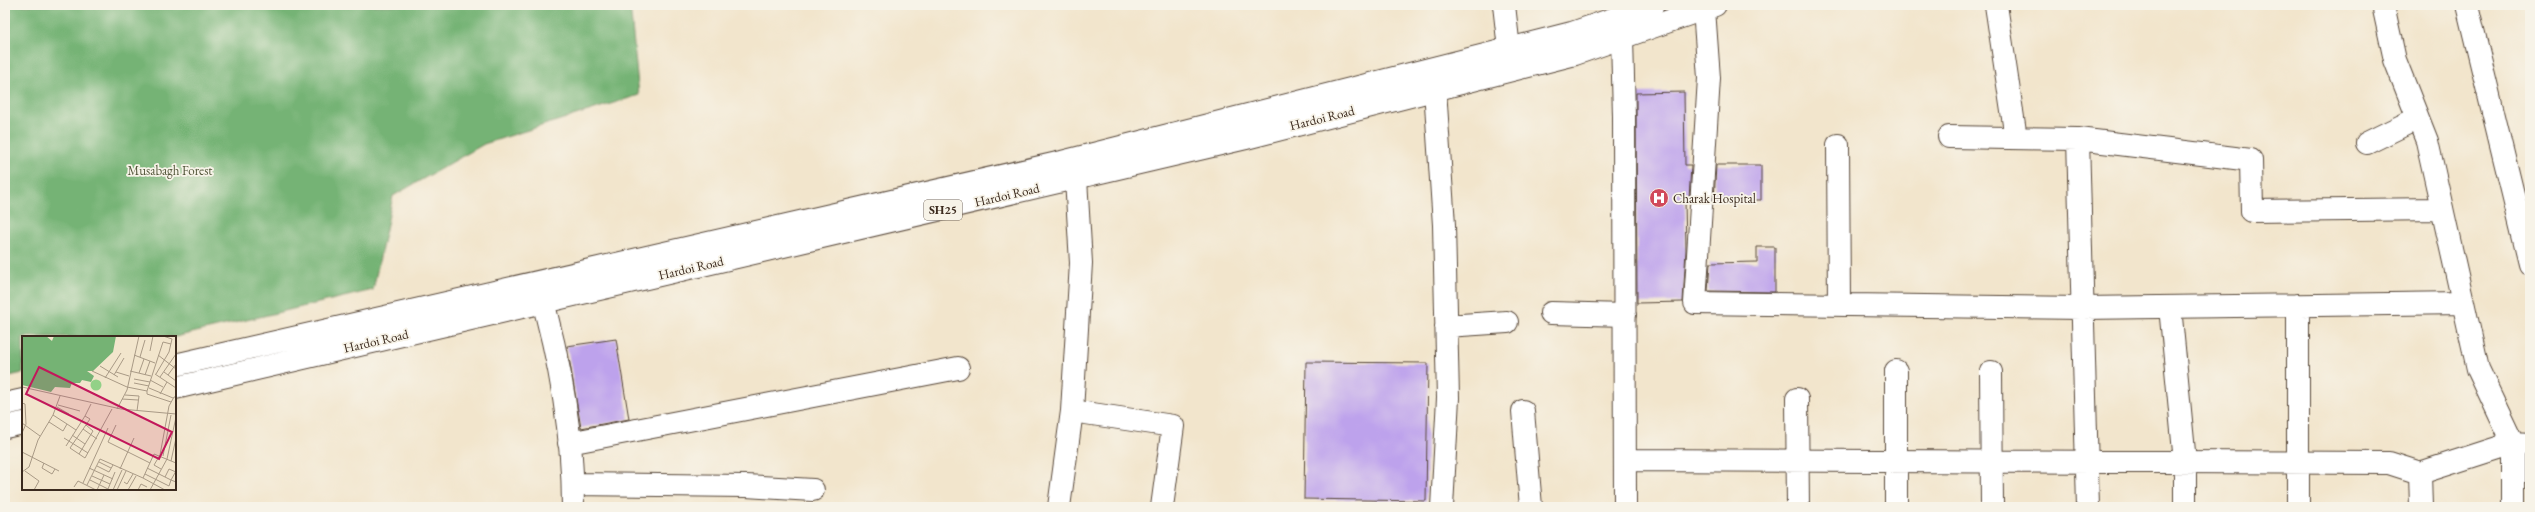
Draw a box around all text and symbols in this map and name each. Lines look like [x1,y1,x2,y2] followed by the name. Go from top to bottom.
[1288,102,1357,134] street label: Hardoi Road
[128,162,212,179] park label: Musabagh Forest
[973,179,1042,211] street label: Hardoi Road
[1648,187,1670,209] hospital icon: Charak Hospital
[1673,190,1756,207] place label: Charak Hospital
[924,200,962,220] road number: SH25
[657,252,726,284] street label: Hardoi Road
[342,325,411,357] street label: Hardoi Road
[22,336,176,490] inset map

